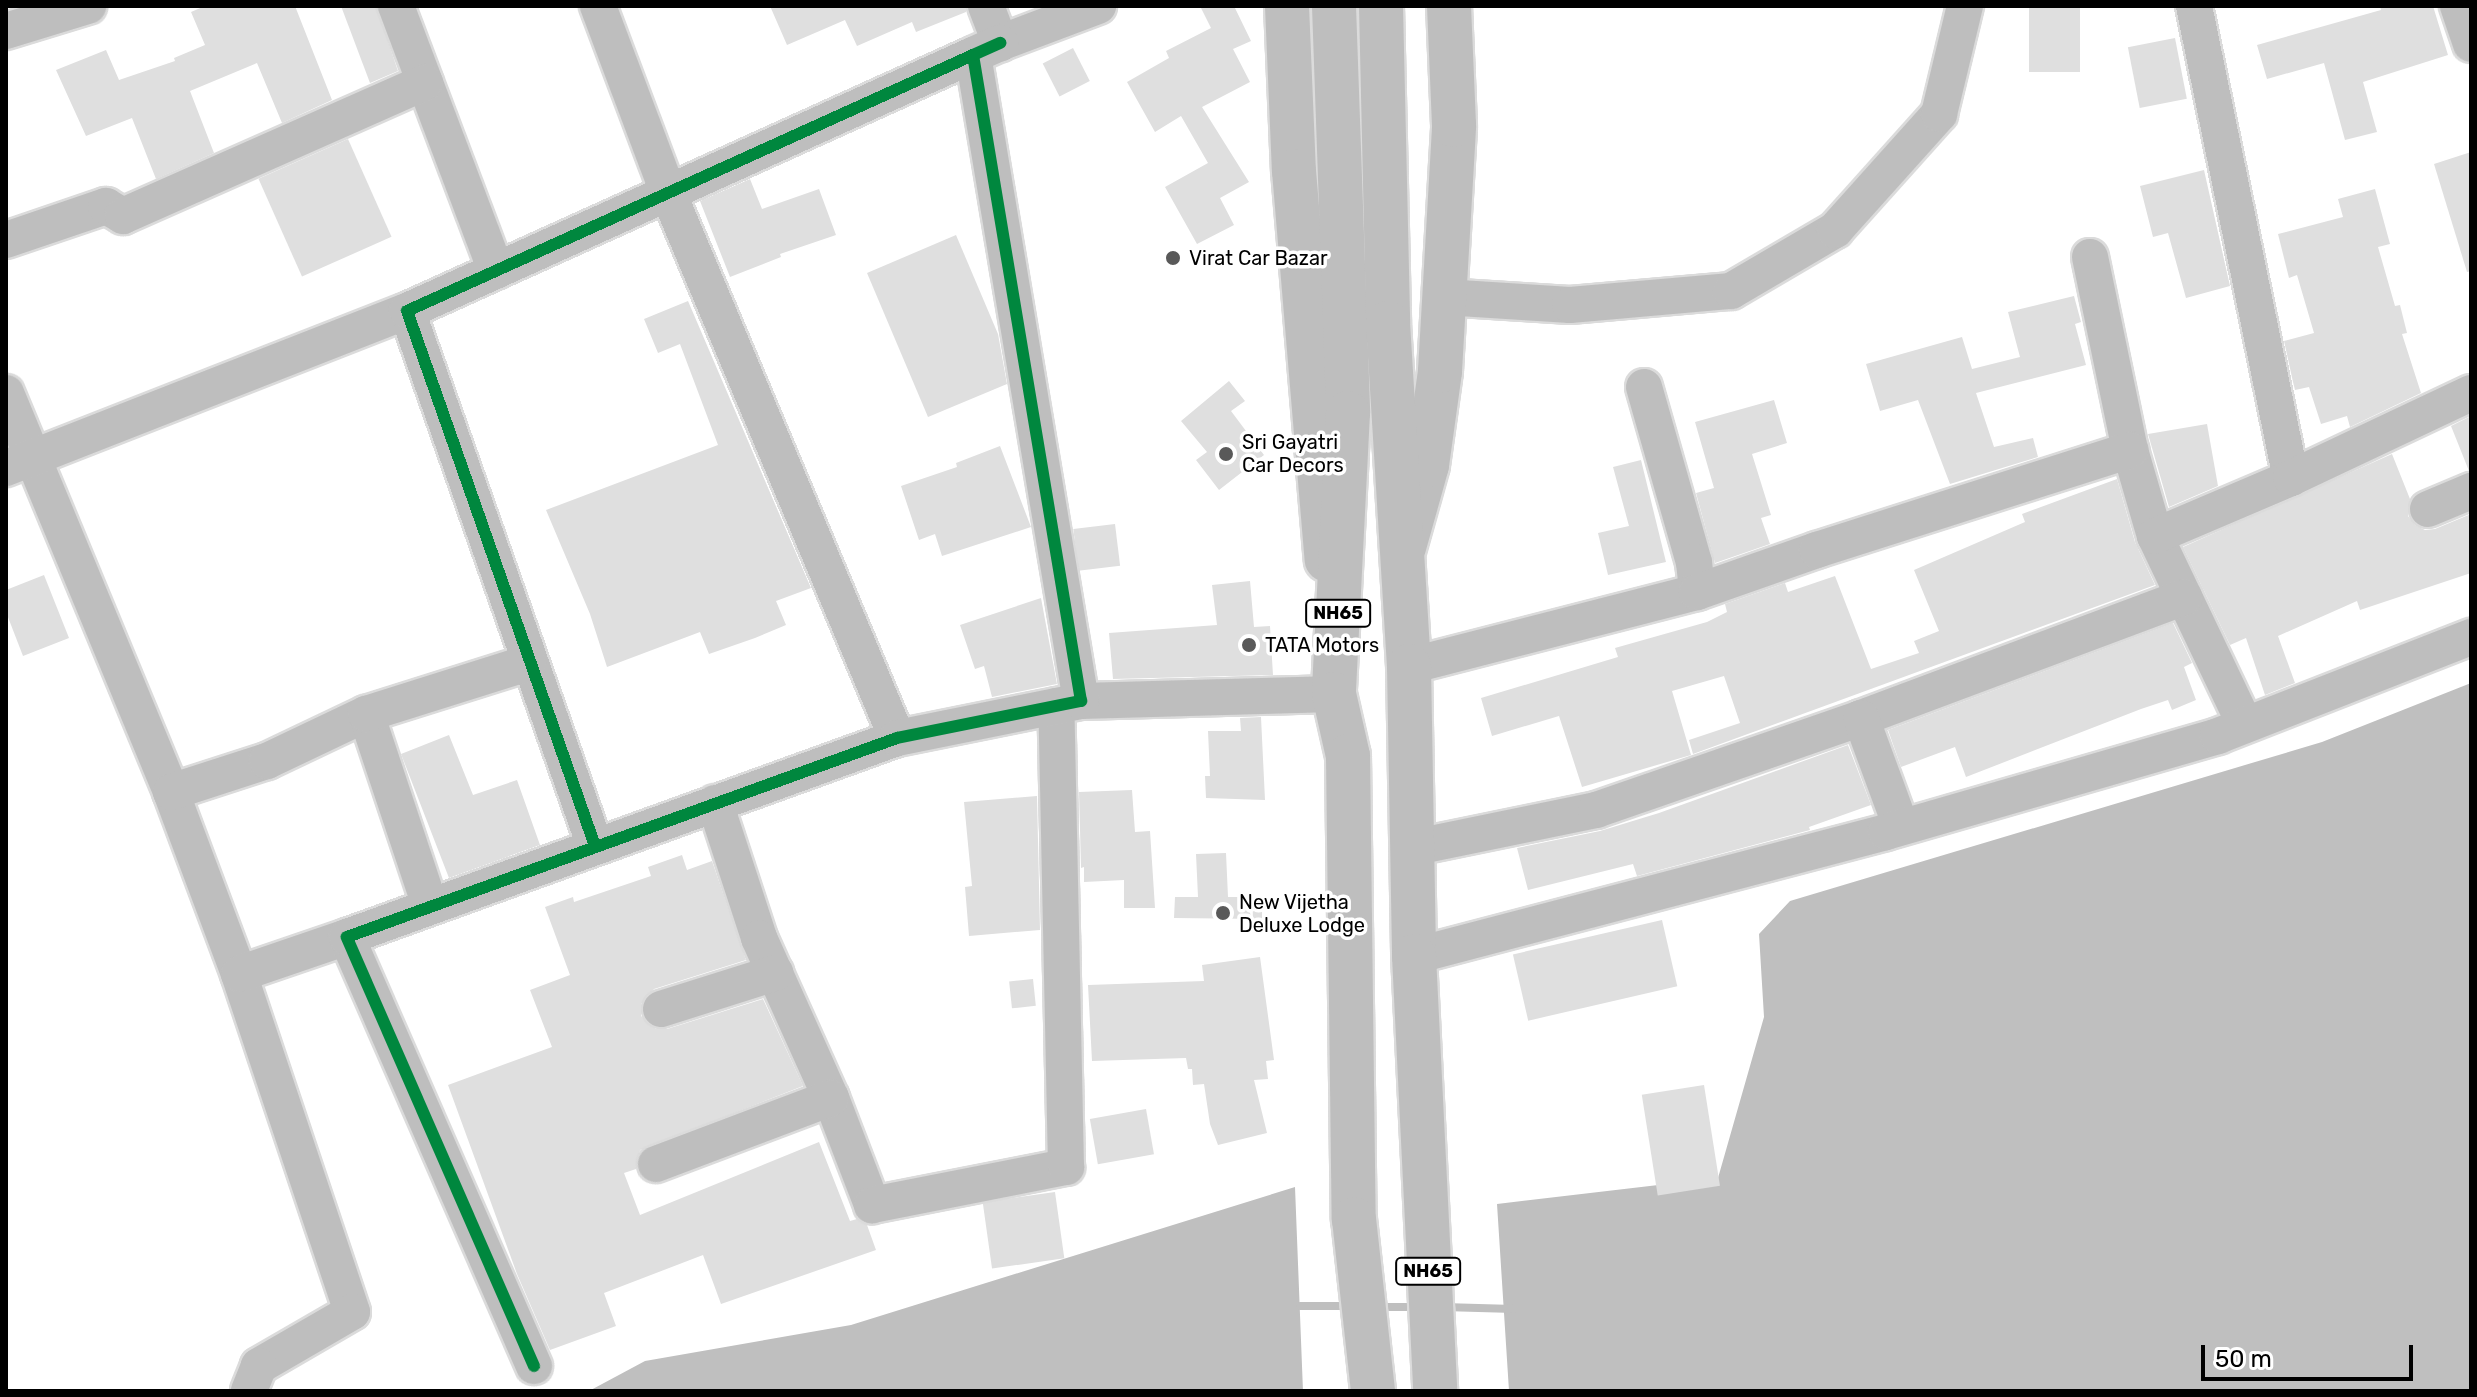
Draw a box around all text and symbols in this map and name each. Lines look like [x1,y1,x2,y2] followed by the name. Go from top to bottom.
[1189,246,1328,270] place label: Virat Car Bazar
[1164,249,1182,267] marker: Virat Car Bazar
[1242,430,1344,477] place label: Sri Gayatri Car Decors
[1217,445,1235,463] marker: Sri Gayatri Car Decors
[1304,599,1372,627] road number: NH65
[1265,633,1380,657] place label: TATA Motors
[1240,636,1258,654] marker: TATA Motors
[1239,890,1365,937] place label: New Vijetha Deluxe Lodge
[1214,904,1232,922] marker: New Vijetha Deluxe Lodge
[1394,1257,1462,1285] road number: NH65
[2205,1329,2417,1379] scale bar
[2215,1345,2272,1373] text: 50 m

